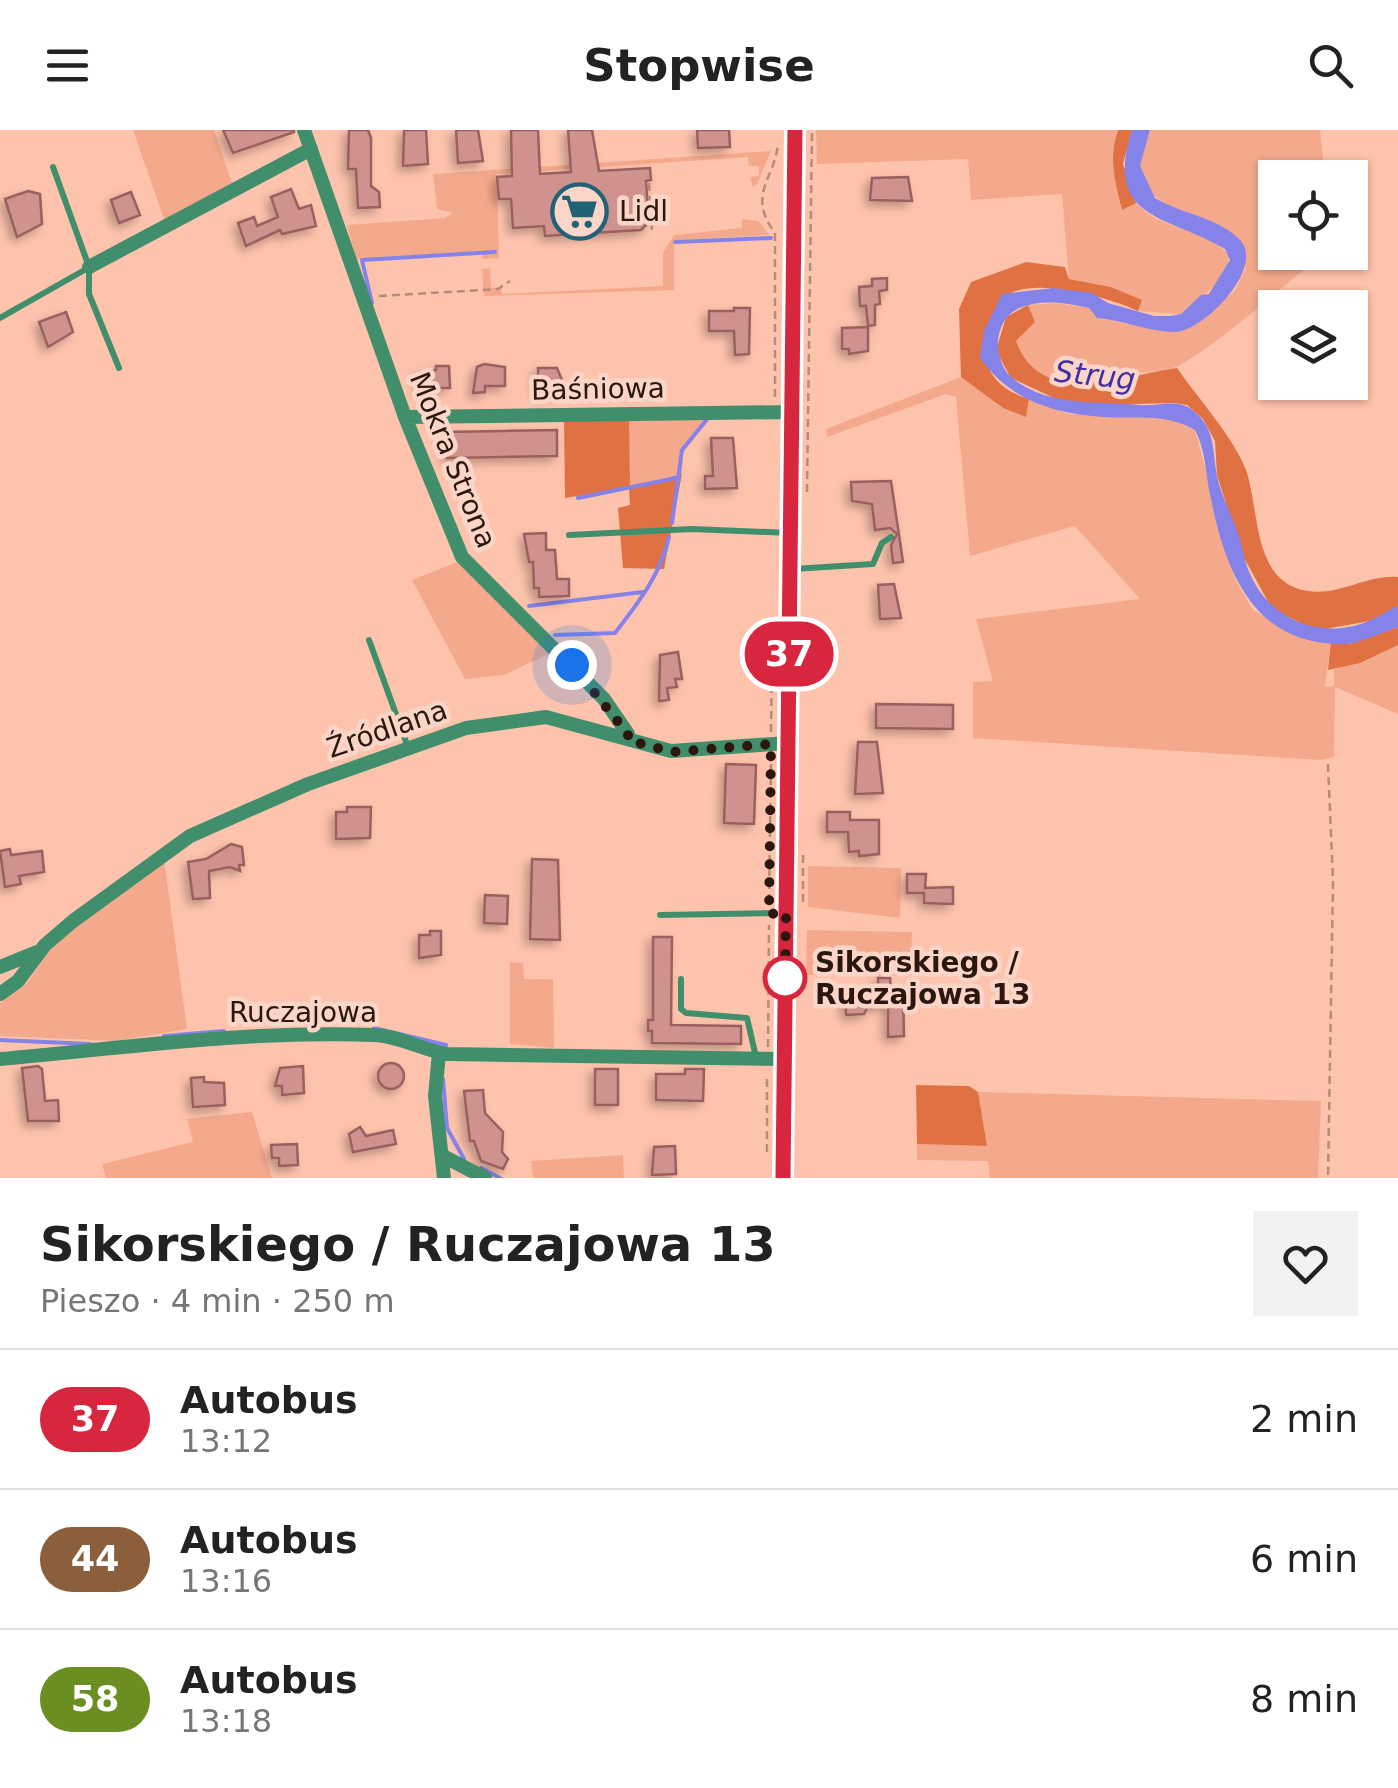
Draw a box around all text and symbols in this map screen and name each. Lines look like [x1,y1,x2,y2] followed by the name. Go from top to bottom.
[40,38,95,93] icon: menu
[1303,38,1358,93] icon: search
[583,39,815,92] text: Stopwise
[1258,160,1368,400] map controls
[1258,160,1368,270] button: locate
[550,181,610,241] supermarket icon: Lidl
[619,195,668,228] place label: Lidl
[1258,290,1368,400] button: layers
[1053,353,1137,397] water label: Strug
[403,367,503,553] street label: Mokra Strona
[531,371,665,407] street label: Baśniowa
[744,622,834,686] line badge: 37
[765,634,813,674] text: 37
[547,640,597,690] your location
[322,692,451,765] street label: Źródlana
[815,946,1031,1011] place label: Sikorskiego / Ruczajowa 13
[764,957,806,999] marker: Sikorskiego / Ruczajowa 13
[229,996,377,1029] street label: Ruczajowa
[1253,1211,1358,1316] button: heart
[40,1216,776,1272] text: Sikorskiego / Ruczajowa 13
[40,1282,395,1320] text: Pieszo · 4 min · 250 m
[180,1378,358,1422] text: Autobus
[1250,1397,1358,1441] text: 2 min
[71,1399,119,1439] text: 37
[180,1422,272,1460] text: 13:12
[180,1518,358,1562] text: Autobus
[1250,1537,1358,1581] text: 6 min
[71,1539,119,1579] text: 44
[180,1562,272,1600] text: 13:16
[180,1658,358,1702] text: Autobus
[1250,1677,1358,1721] text: 8 min
[71,1679,119,1719] text: 58
[180,1702,272,1740] text: 13:18

